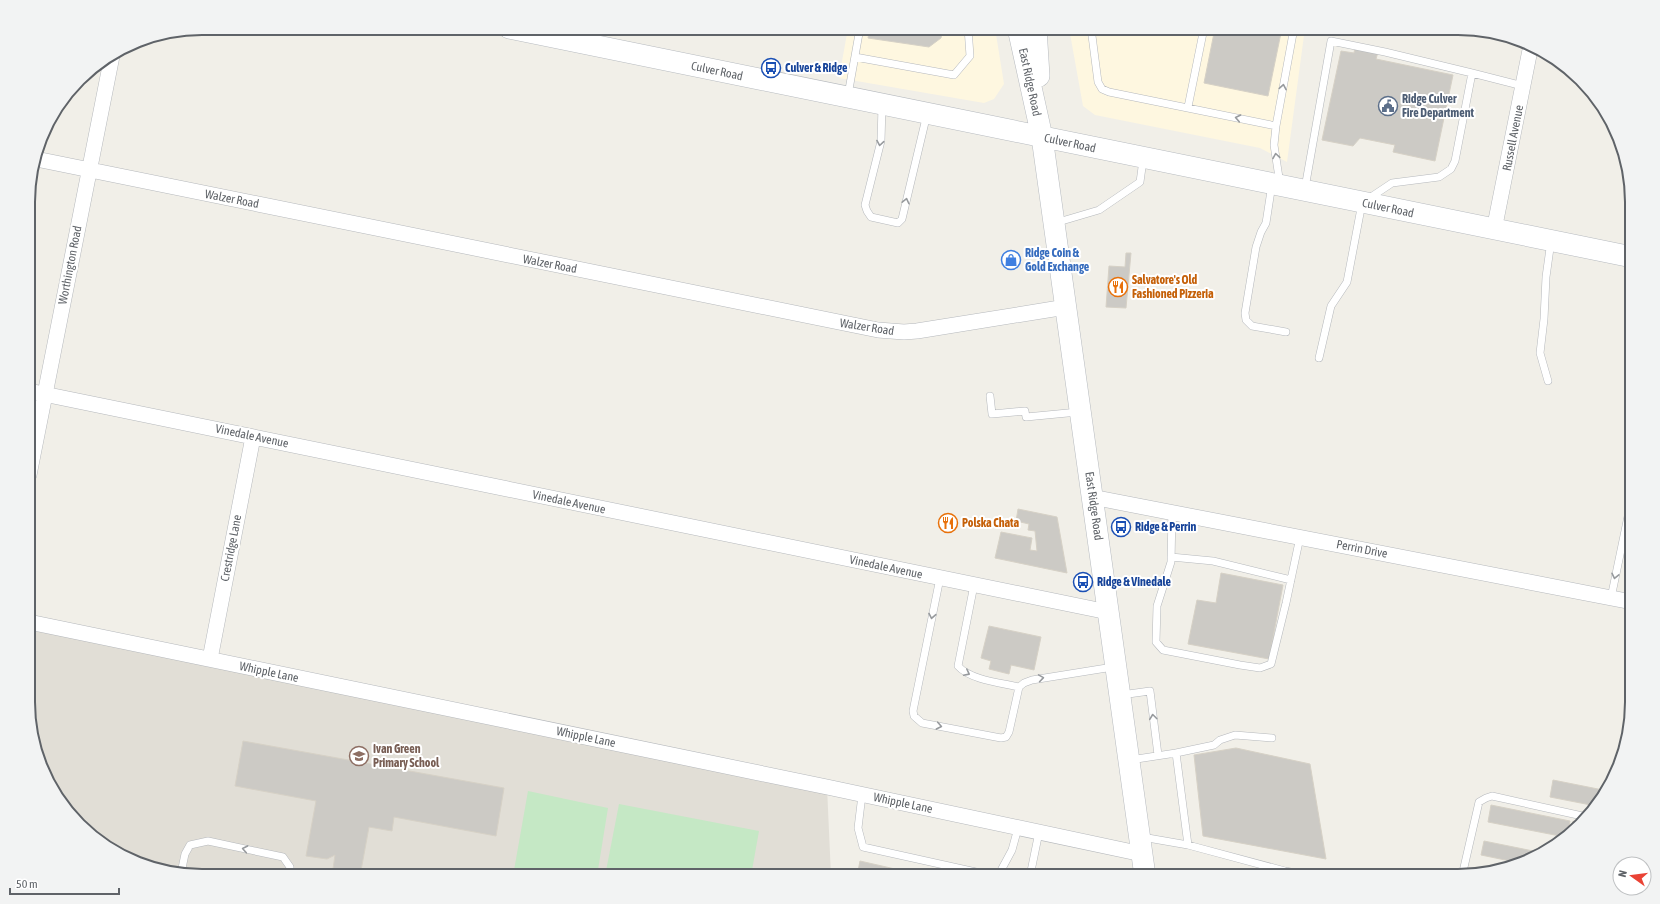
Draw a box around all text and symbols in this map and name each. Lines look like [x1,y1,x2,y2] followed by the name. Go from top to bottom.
[1016,47,1044,117] street label: East Ridge Road
[760,57,782,79] bus stop icon: Culver & Ridge
[690,59,744,83] street label: Culver Road
[785,61,848,75] place label: Culver & Ridge
[1278,84,1287,90] one-way arrow
[1402,92,1474,120] place label: Ridge Culver Fire Department
[1377,95,1399,117] public building icon: Ridge Culver Fire Department
[1500,104,1526,172] street label: Russell Avenue
[1235,114,1241,122] one-way arrow
[1043,131,1097,155] street label: Culver Road
[876,140,884,146] one-way arrow
[1272,153,1281,159] one-way arrow
[204,187,260,211] street label: Walzer Road
[1361,196,1415,220] street label: Culver Road
[901,197,910,204] one-way arrow
[56,225,84,305] street label: Worthington Road
[1025,246,1090,274] place label: Ridge Coin & Gold Exchange
[1000,249,1022,271] shop icon: Ridge Coin & Gold Exchange
[522,252,578,276] street label: Walzer Road
[1132,273,1214,301] place label: Salvatore's Old Fashioned Pizzeria
[1107,276,1129,298] restaurant icon: Salvatore's Old Fashioned Pizzeria
[839,316,895,338] street label: Walzer Road
[214,421,290,451] street label: Vinedale Avenue
[1082,471,1106,541] street label: East Ridge Road
[531,487,607,517] street label: Vinedale Avenue
[937,512,959,534] restaurant icon: Polska Chata
[218,513,244,583] street label: Crestridge Lane
[962,516,1020,530] place label: Polska Chata
[1110,516,1132,538] bus stop icon: Ridge & Perrin
[1135,520,1196,534] place label: Ridge & Perrin
[1335,537,1389,561] street label: Perrin Drive
[848,552,924,582] street label: Vinedale Avenue
[1072,571,1094,593] bus stop icon: Ridge & Vinedale
[1612,573,1620,579] one-way arrow
[1097,575,1172,589] place label: Ridge & Vinedale
[929,613,937,619] one-way arrow
[238,659,300,685] street label: Whipple Lane
[963,668,970,676] one-way arrow
[1038,674,1045,683] one-way arrow
[1149,714,1158,720] one-way arrow
[936,721,943,730] one-way arrow
[555,724,617,750] street label: Whipple Lane
[373,742,440,770] place label: Ivan Green Primary School
[348,745,370,767] school or university icon: Ivan Green Primary School
[872,790,934,816] street label: Whipple Lane
[242,845,248,854] one-way arrow
[1612,856,1652,896] north arrow
[1616,869,1629,878] text: N
[10,870,119,896] scale bar
[16,877,38,891] text: 50 m

